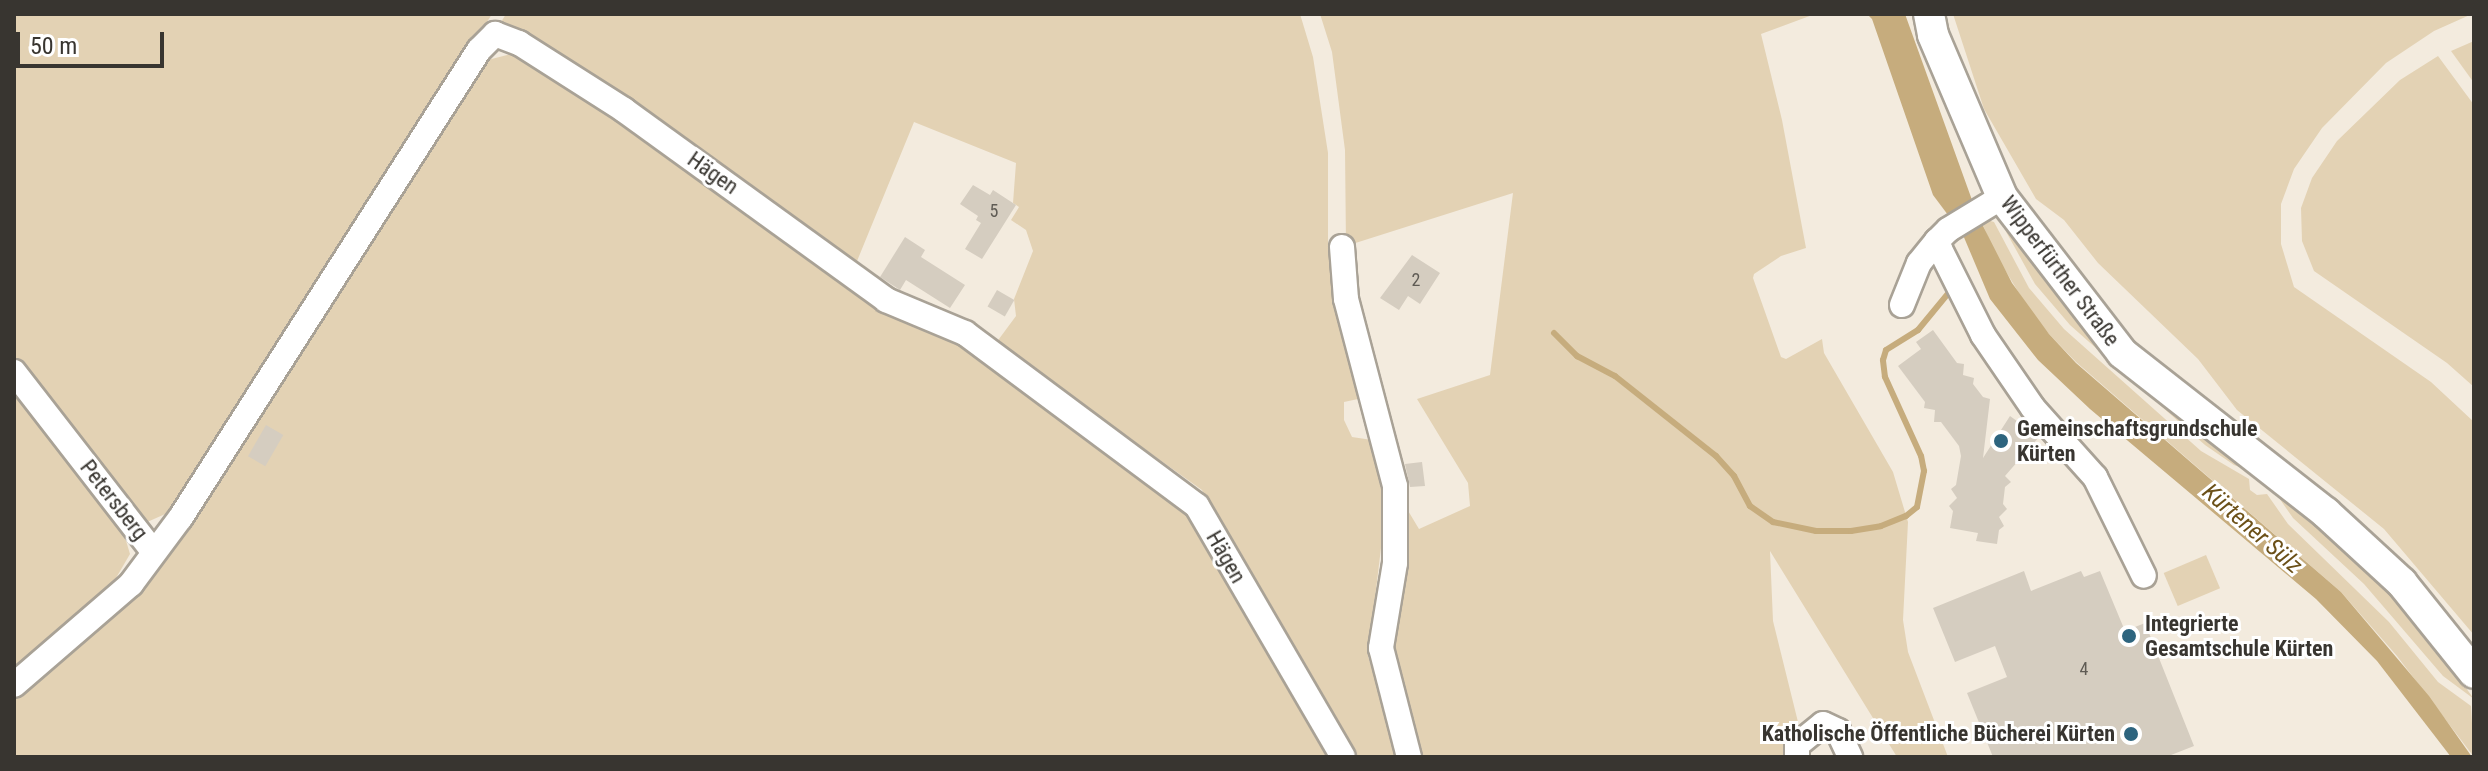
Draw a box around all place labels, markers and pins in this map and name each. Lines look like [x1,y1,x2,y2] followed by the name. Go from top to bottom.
[2017,415,2258,466] place label: Gemeinschaftsgrundschule Kürten
[1992,432,2010,450] marker: Gemeinschaftsgrundschule Kürten
[2145,610,2333,662] place label: Integrierte Gesamtschule Kürten
[2120,627,2138,645] marker: Integrierte Gesamtschule Kürten
[1762,721,2115,747] place label: Katholische Öffentliche Bücherei Kürten
[2122,725,2140,743] marker: Katholische Öffentliche Bücherei Kürten

